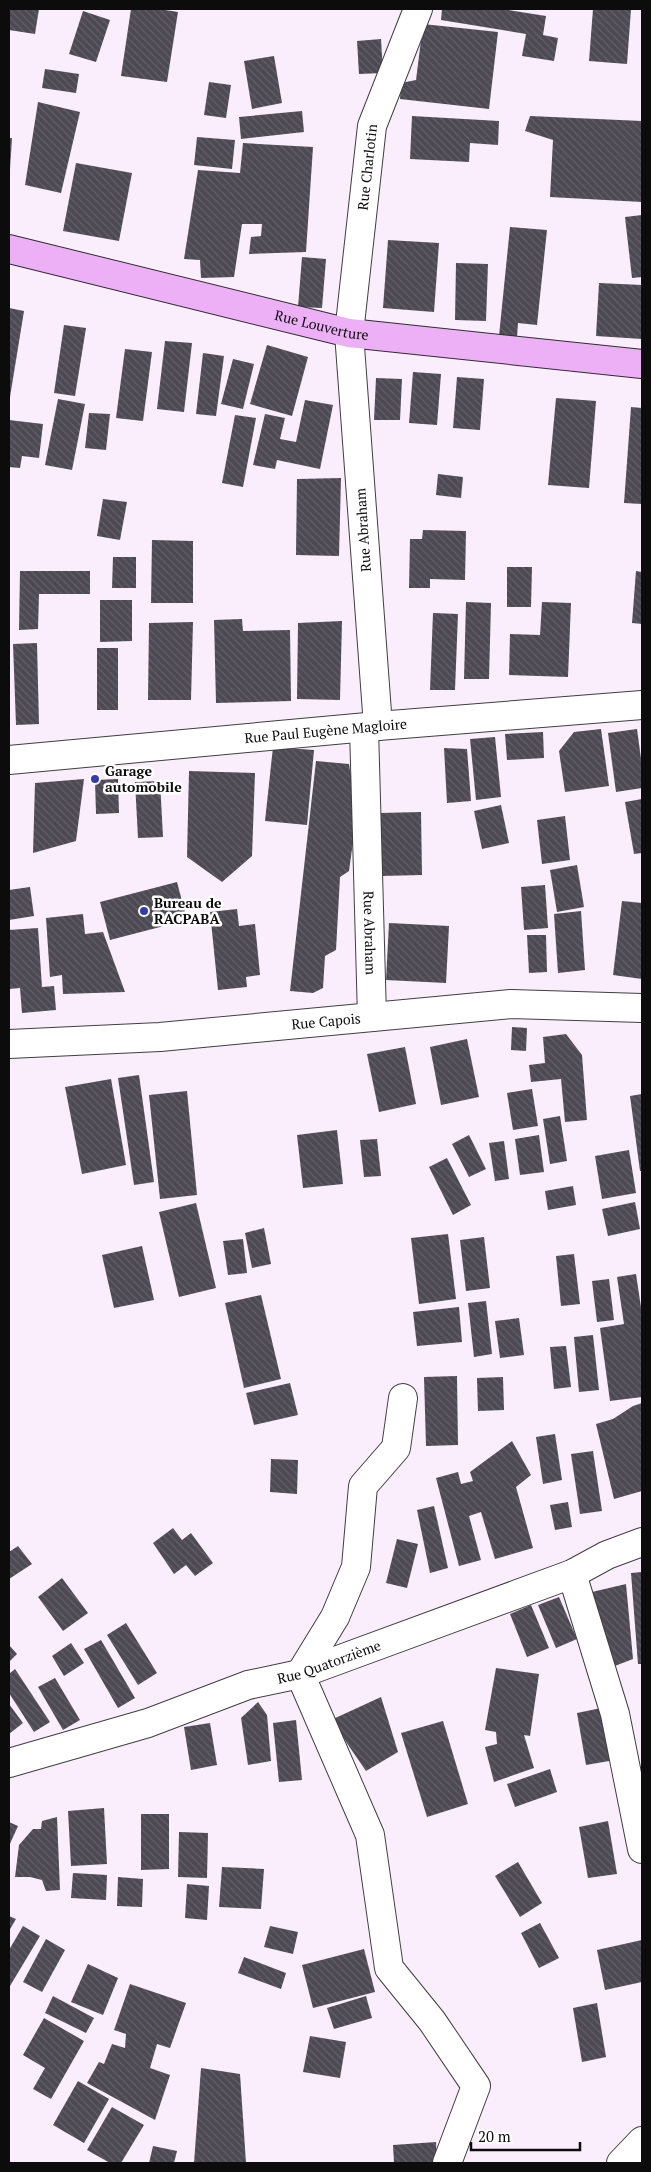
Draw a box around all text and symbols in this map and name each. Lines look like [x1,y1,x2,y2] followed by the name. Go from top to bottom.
[353,122,381,211] street label: Rue Charlotin
[273,305,370,344] street label: Rue Louverture
[350,487,375,573] street label: Rue Abraham
[244,714,408,747] street label: Rue Paul Eugène Magloire
[105,761,182,796] place label: Garage automobile
[89,773,101,785] marker: Garage automobile
[360,891,381,975] street label: Rue Abraham
[154,893,222,928] place label: Bureau de RACPABA
[138,905,150,917] marker: Bureau de RACPABA
[291,1008,362,1034] street label: Rue Capois
[275,1635,383,1688] street label: Rue Quatorzième
[471,2120,580,2152] scale bar
[478,2126,511,2146] text: 20 m

